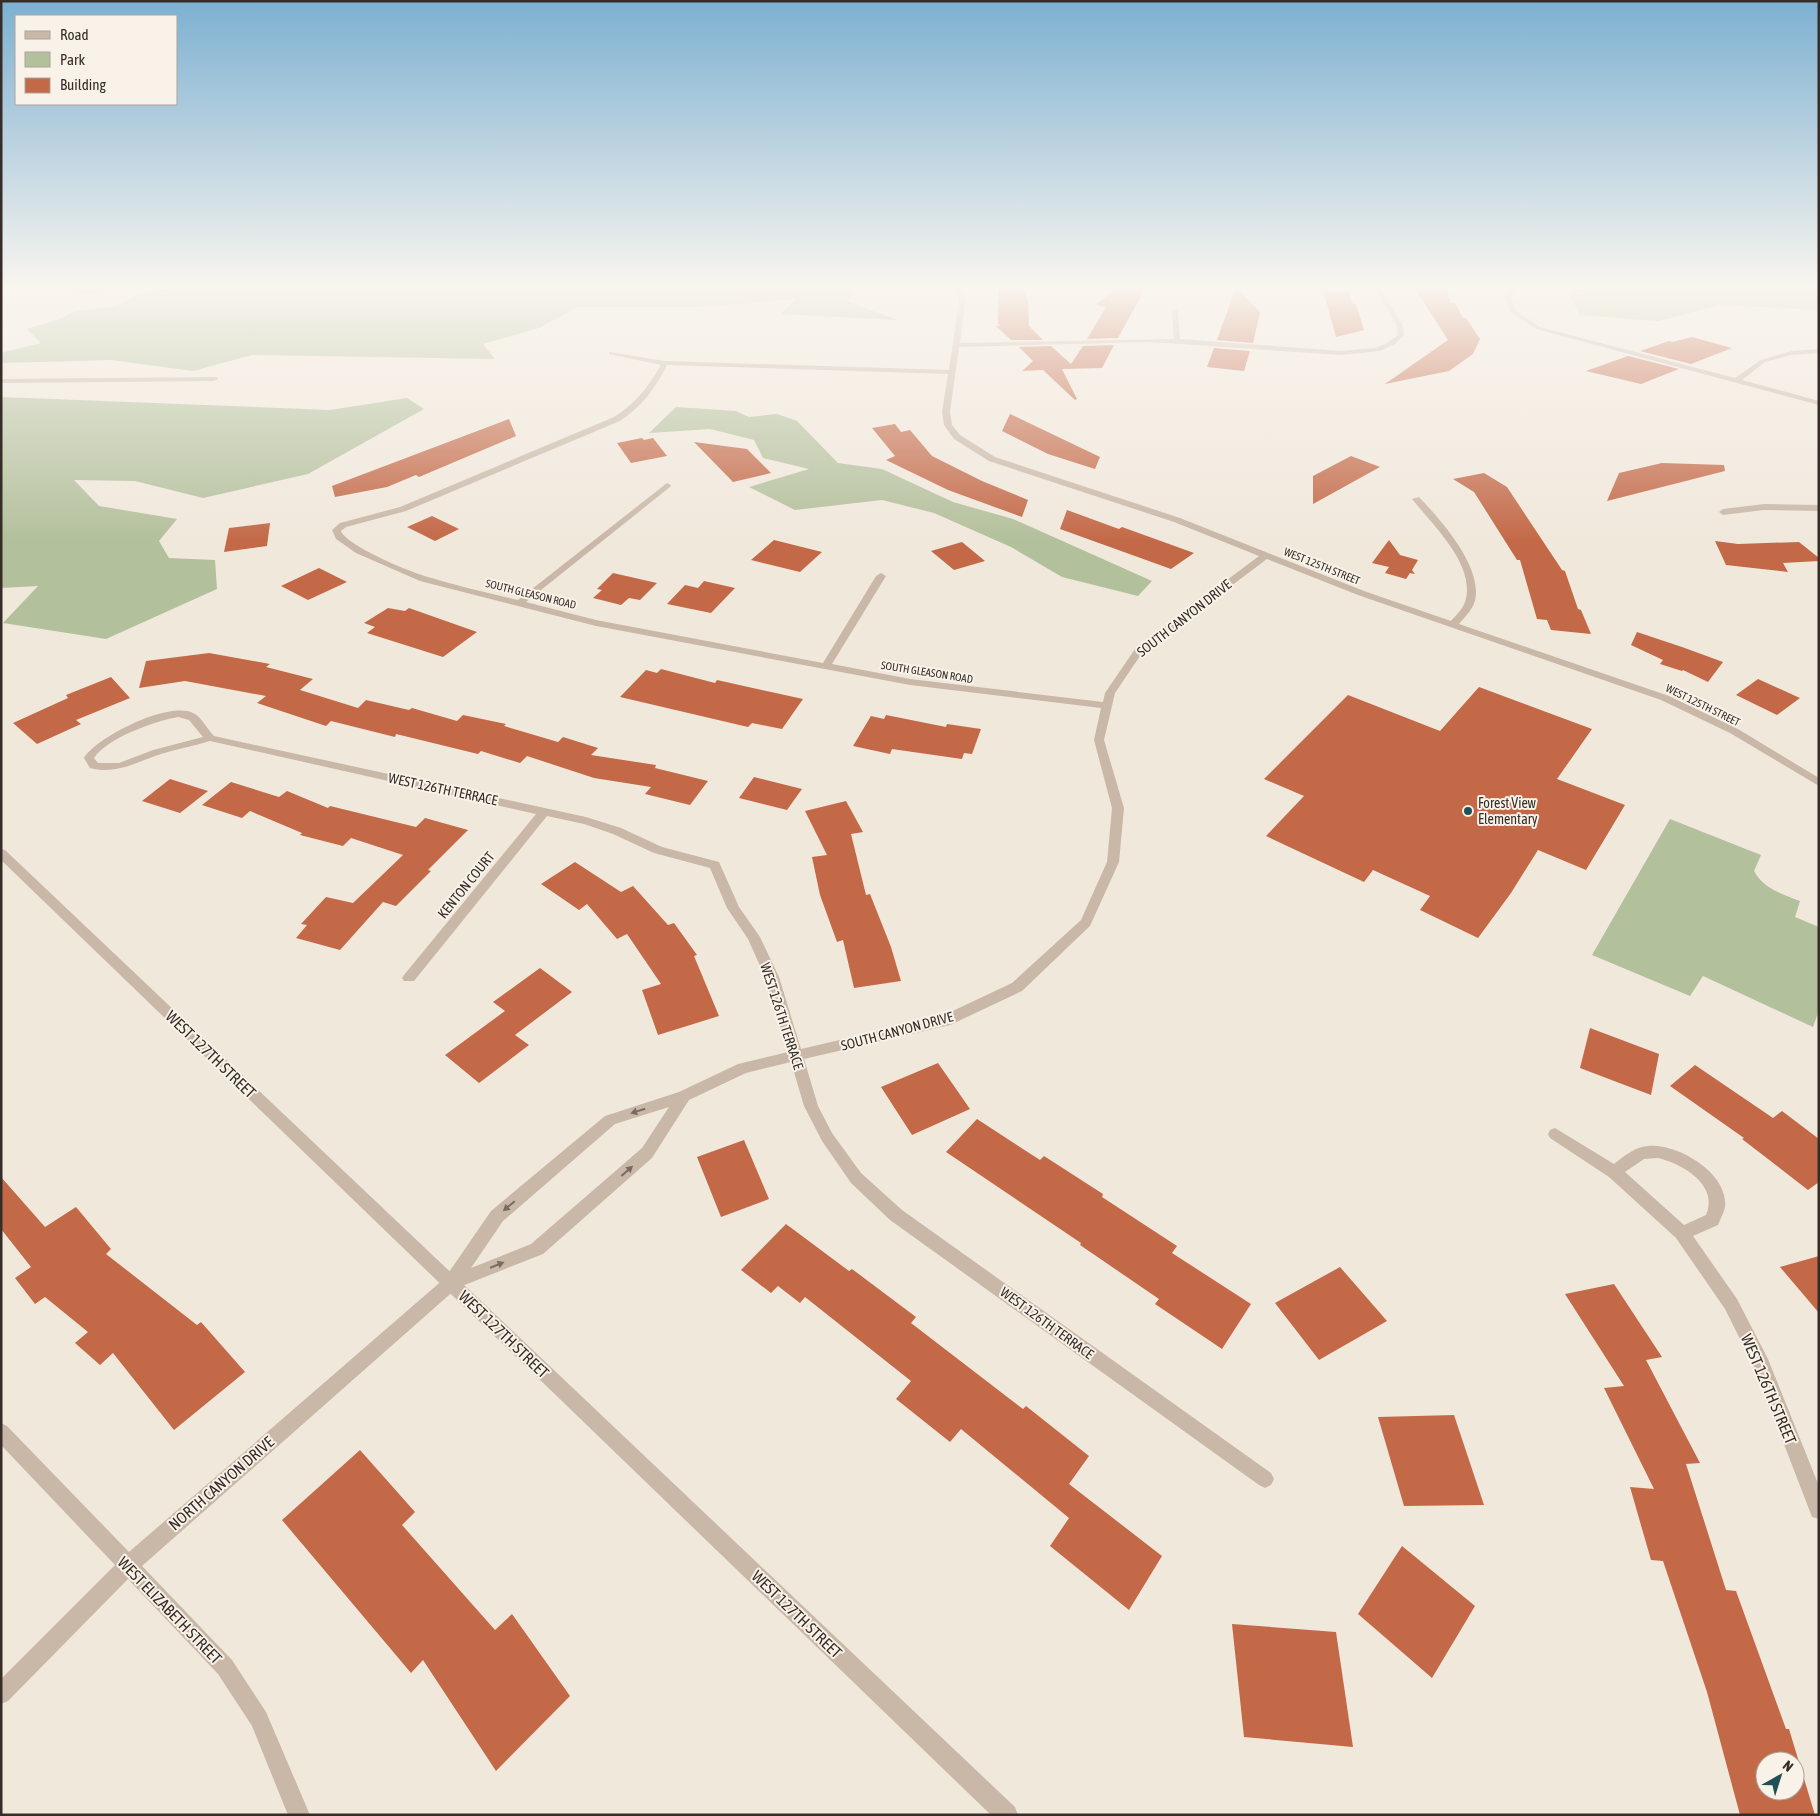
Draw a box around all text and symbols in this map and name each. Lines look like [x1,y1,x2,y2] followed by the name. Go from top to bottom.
[15,15,178,105] legend
[60,26,89,43] text: Road
[60,51,85,68] text: Park
[60,76,106,93] text: Building
[1282,545,1362,587] street label: WEST 125TH STREET
[1134,576,1234,660] street label: SOUTH CANYON DRIVE
[485,577,577,611] street label: SOUTH GLEASON ROAD
[880,659,974,685] street label: SOUTH GLEASON ROAD
[1664,682,1742,728] street label: WEST 125TH STREET
[387,770,499,808] street label: WEST 126TH TERRACE
[1478,795,1538,827] place label: Forest View Elementary
[1462,805,1474,817] marker: Forest View Elementary
[434,849,498,921] street label: KENTON COURT
[757,961,807,1071] street label: WEST 126TH TERRACE
[162,1007,260,1101] street label: WEST 127TH STREET
[839,1008,955,1054] street label: SOUTH CANYON DRIVE
[630,1107,645,1115] one-way arrow
[620,1165,633,1176] one-way arrow
[503,1200,515,1212] one-way arrow
[490,1261,505,1269] one-way arrow
[997,1284,1097,1362] street label: WEST 126TH TERRACE
[455,1287,553,1381] street label: WEST 127TH STREET
[1738,1331,1800,1447] street label: WEST 126TH STREET
[165,1432,277,1533] street label: NORTH CANYON DRIVE
[114,1553,226,1667] street label: WEST ELIZABETH STREET
[748,1567,846,1661] street label: WEST 127TH STREET
[1755,1751,1805,1801] north arrow
[1780,1757,1796,1775] text: N

